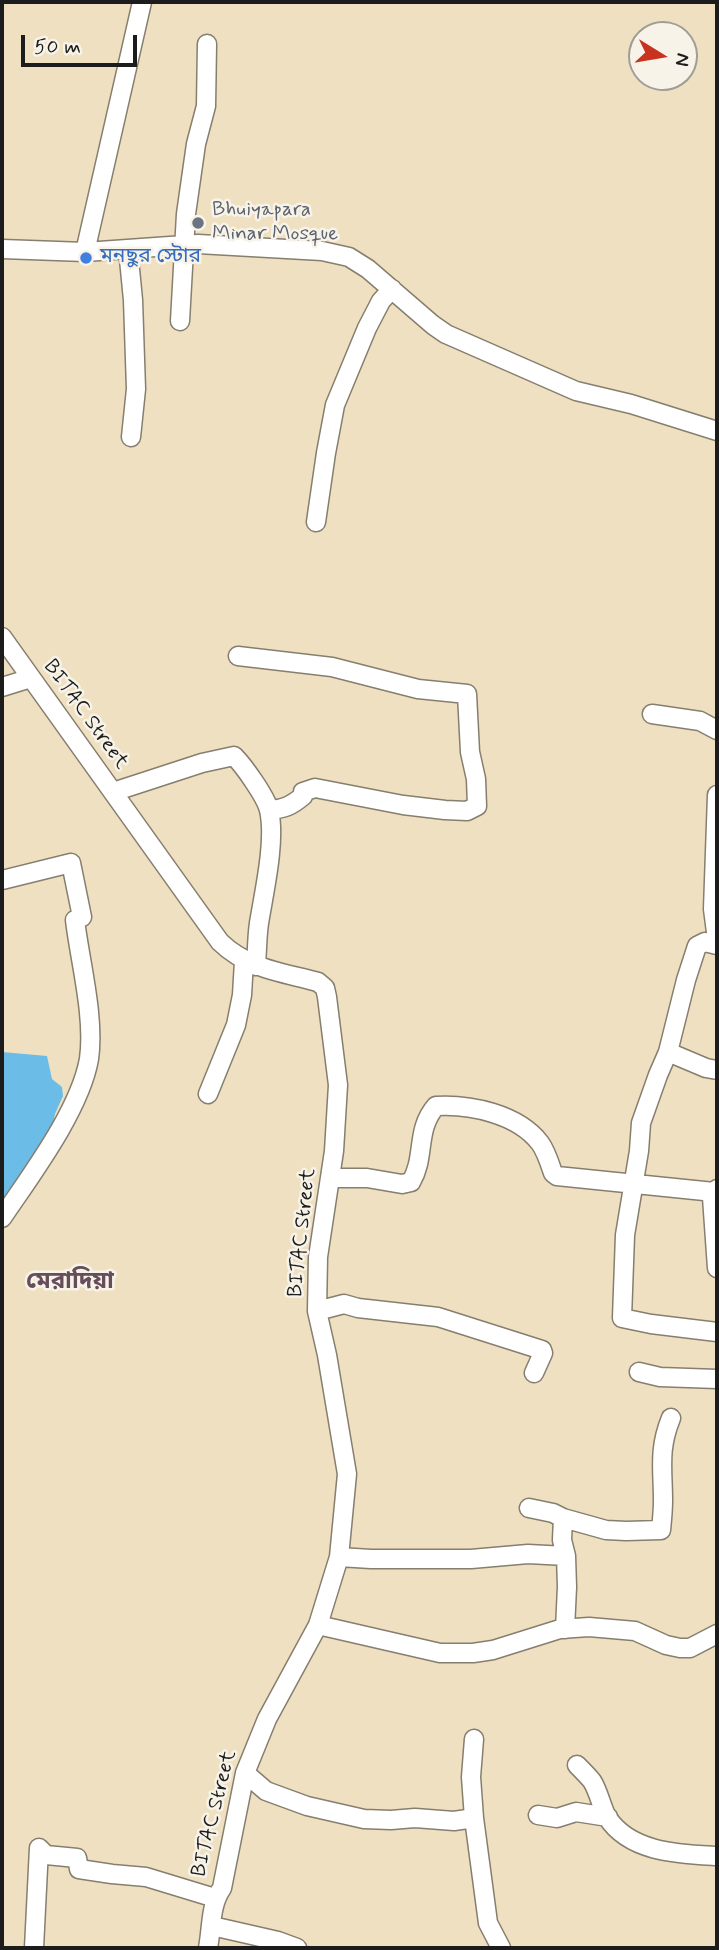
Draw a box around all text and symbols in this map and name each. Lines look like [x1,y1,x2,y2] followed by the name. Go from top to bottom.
[24,21,140,65] scale bar
[628,21,698,91] north arrow
[34,33,81,61] text: 50 m
[669,51,696,68] text: N
[212,198,338,248] place label: Bhuiyapara Minar Mosque
[190,215,206,231] marker: Bhuiyapara Minar Mosque
[100,245,201,271] place label: মনছুর স্টোর
[78,250,94,266] marker: মনছুর স্টোর
[37,655,133,775] street label: BITAC Street
[284,1167,322,1299] street label: BITAC Street
[26,1269,114,1297] district label: মেরাদিয়া
[187,1748,243,1880] street label: BITAC Street

